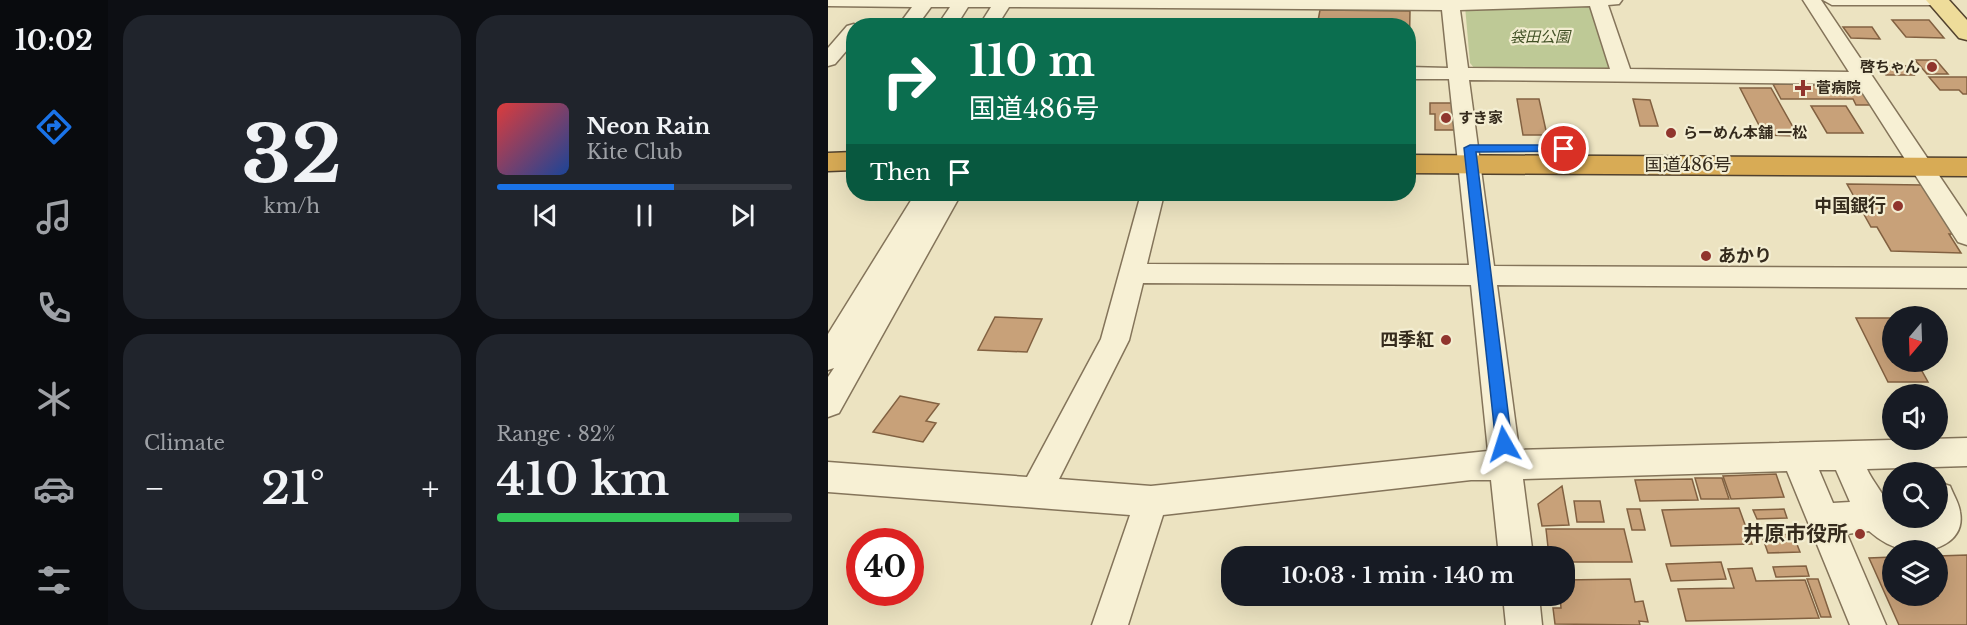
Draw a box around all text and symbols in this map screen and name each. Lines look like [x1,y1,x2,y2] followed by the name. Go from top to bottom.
[15,24,93,57] text: 10:02
[1510,27,1572,46] park label: 袋田公園
[969,35,1095,87] text: 110 m
[870,42,948,120] icon: right
[1860,57,1920,76] place label: 啓ちゃん
[1925,60,1939,74] marker: 啓ちゃん
[1816,78,1861,97] place label: 菅病院
[1794,79,1812,97] marker: 菅病院
[969,92,1100,125] text: 国道486号
[33,106,75,148] icon: directions
[242,106,342,203] text: 32
[1458,108,1503,127] place label: すき家
[1439,111,1453,125] marker: すき家
[587,113,710,140] text: Neon Rain
[1538,123,1589,174] pin
[1683,123,1807,142] place label: らーめん本舗 一松
[1664,126,1678,140] marker: らーめん本舗 一松
[1547,132,1580,165] icon: arrive
[587,140,683,164] text: Kite Club
[1644,154,1732,176] street label: 国道486号
[943,156,976,189] icon: arrive
[870,159,931,186] text: Then
[263,194,320,218] text: km/h
[1814,195,1886,217] place label: 中国銀行
[33,196,75,238] icon: music
[529,199,562,232] icon: previous
[628,199,661,232] icon: pause
[726,199,759,232] icon: next
[1891,199,1905,213] marker: 中国銀行
[1718,245,1772,267] place label: あかり
[1699,249,1713,263] marker: あかり
[33,287,75,329] icon: phone
[1882,306,1948,372] north arrow
[1882,306,1948,606] map controls
[1380,329,1434,351] place label: 四季紅
[1439,333,1453,347] marker: 四季紅
[33,378,75,420] icon: climate
[1882,384,1948,450] button: sound
[1472,412,1536,476] position arrow
[497,422,616,446] text: Range · 82%
[144,431,225,455] text: Climate
[497,451,669,507] text: 410 km
[261,460,325,516] text: 21°
[1882,462,1948,528] button: search
[33,468,75,510] icon: car
[144,468,165,509] text: −
[421,468,439,509] text: +
[1743,521,1848,547] place label: 井原市役所
[1853,527,1867,541] marker: 井原市役所
[846,528,924,606] speed limit sign: 40
[1882,540,1948,606] button: layers
[33,559,75,601] icon: filters
[1282,562,1514,589] text: 10:03 · 1 min · 140 m

